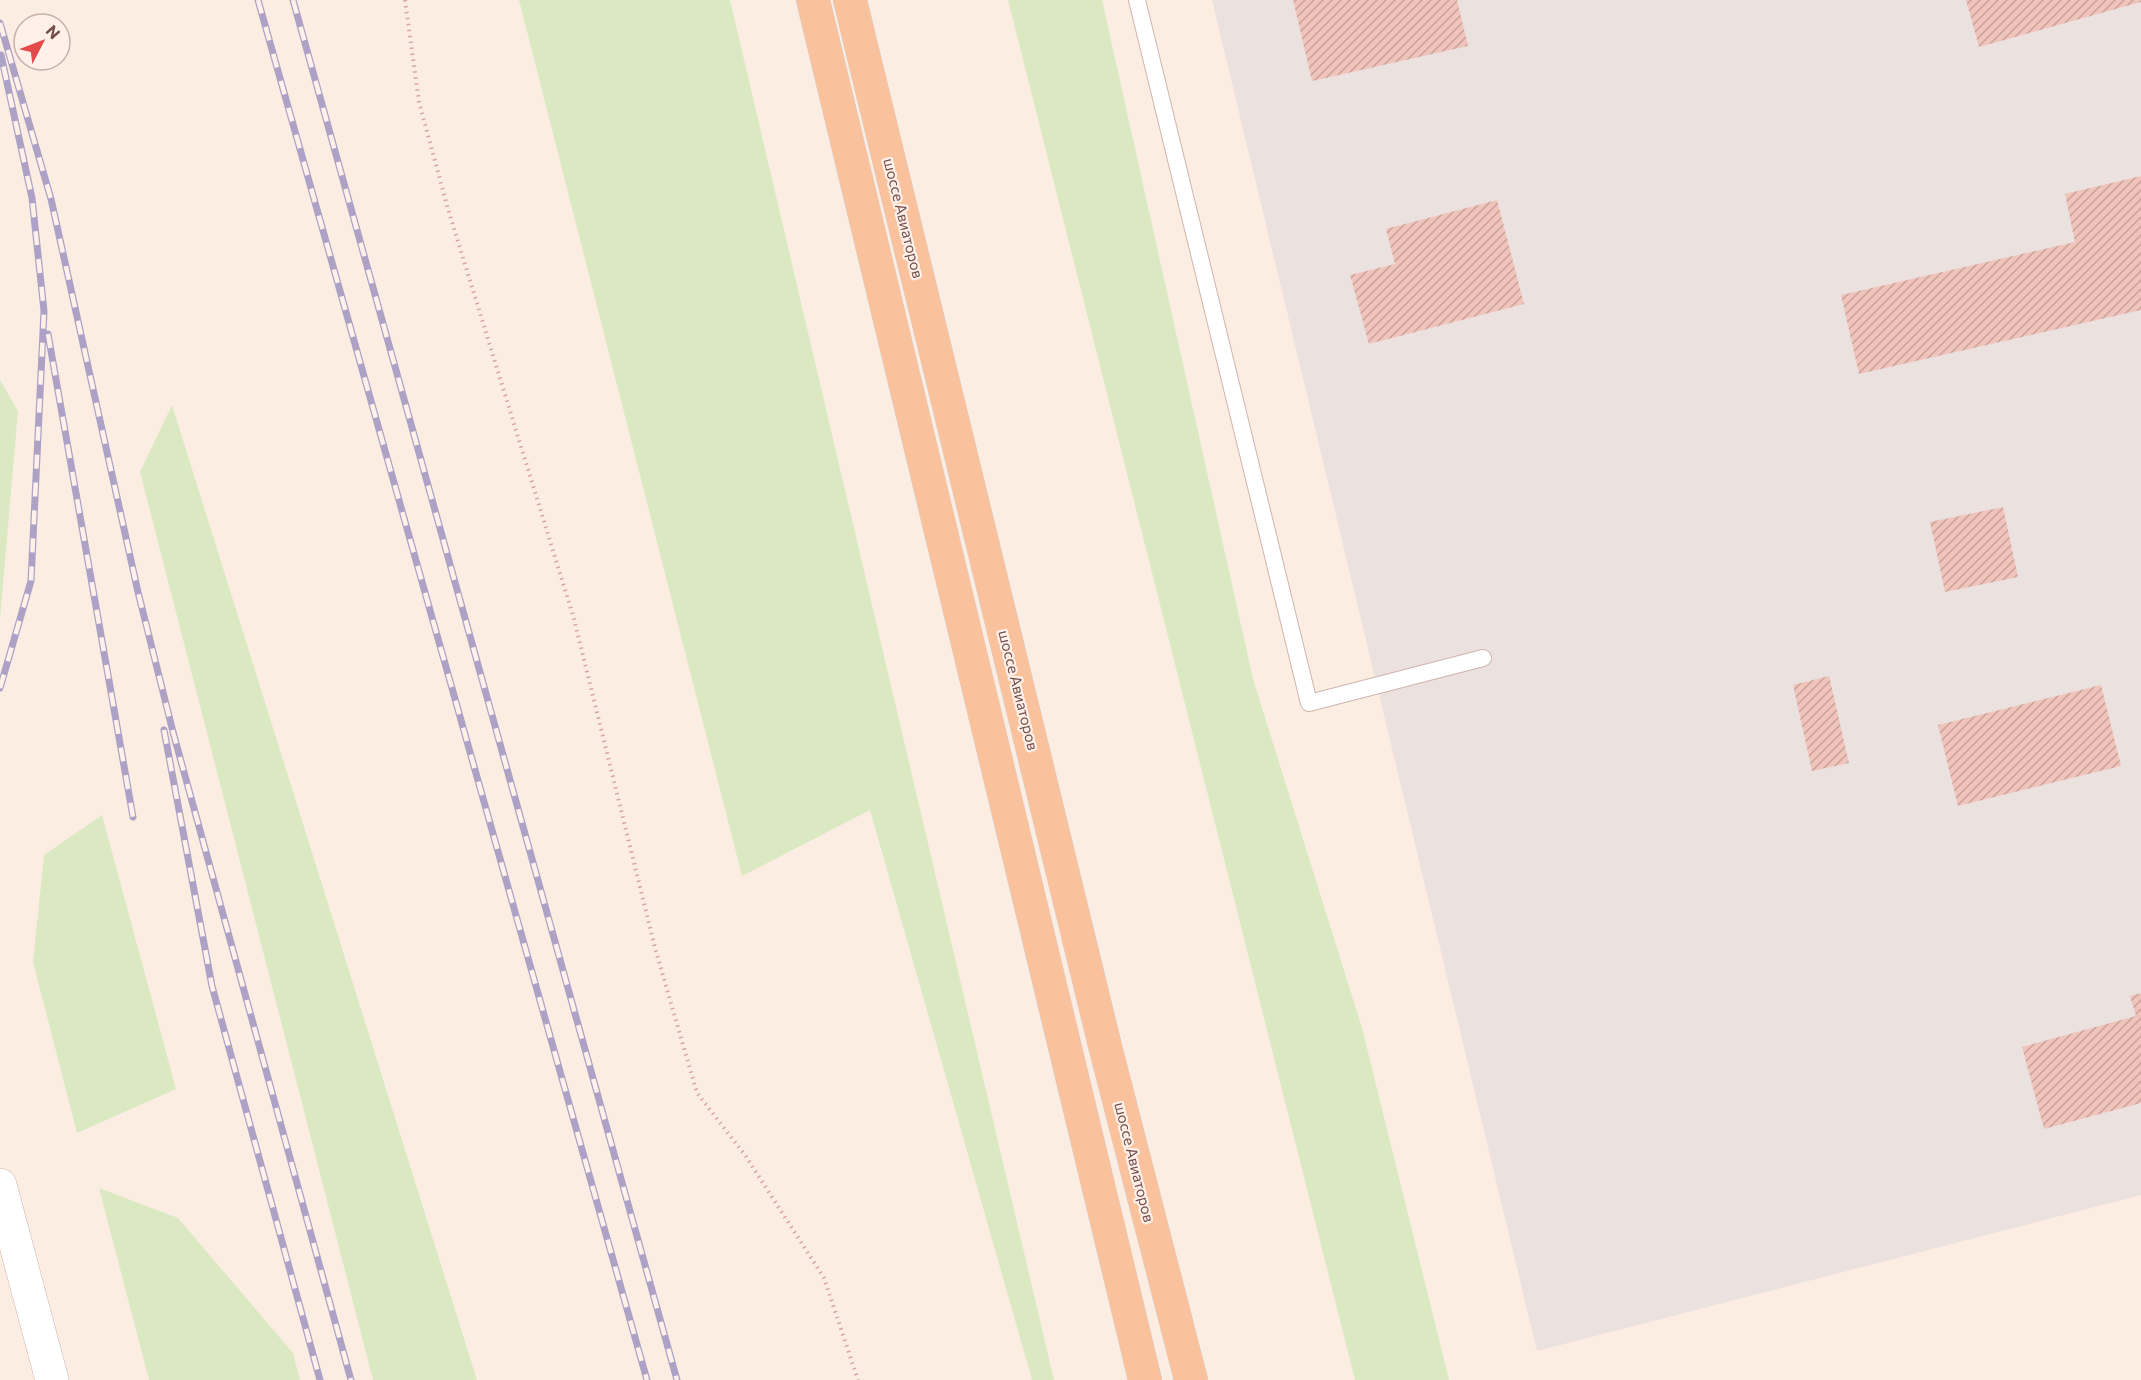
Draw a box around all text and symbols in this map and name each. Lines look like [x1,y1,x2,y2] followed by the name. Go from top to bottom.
[12,12,72,72] north arrow
[42,21,65,42] text: N
[880,156,928,280] street label: шоссе Авиаторов
[995,628,1043,752] street label: шоссе Авиаторов
[1111,1100,1159,1224] street label: шоссе Авиаторов

